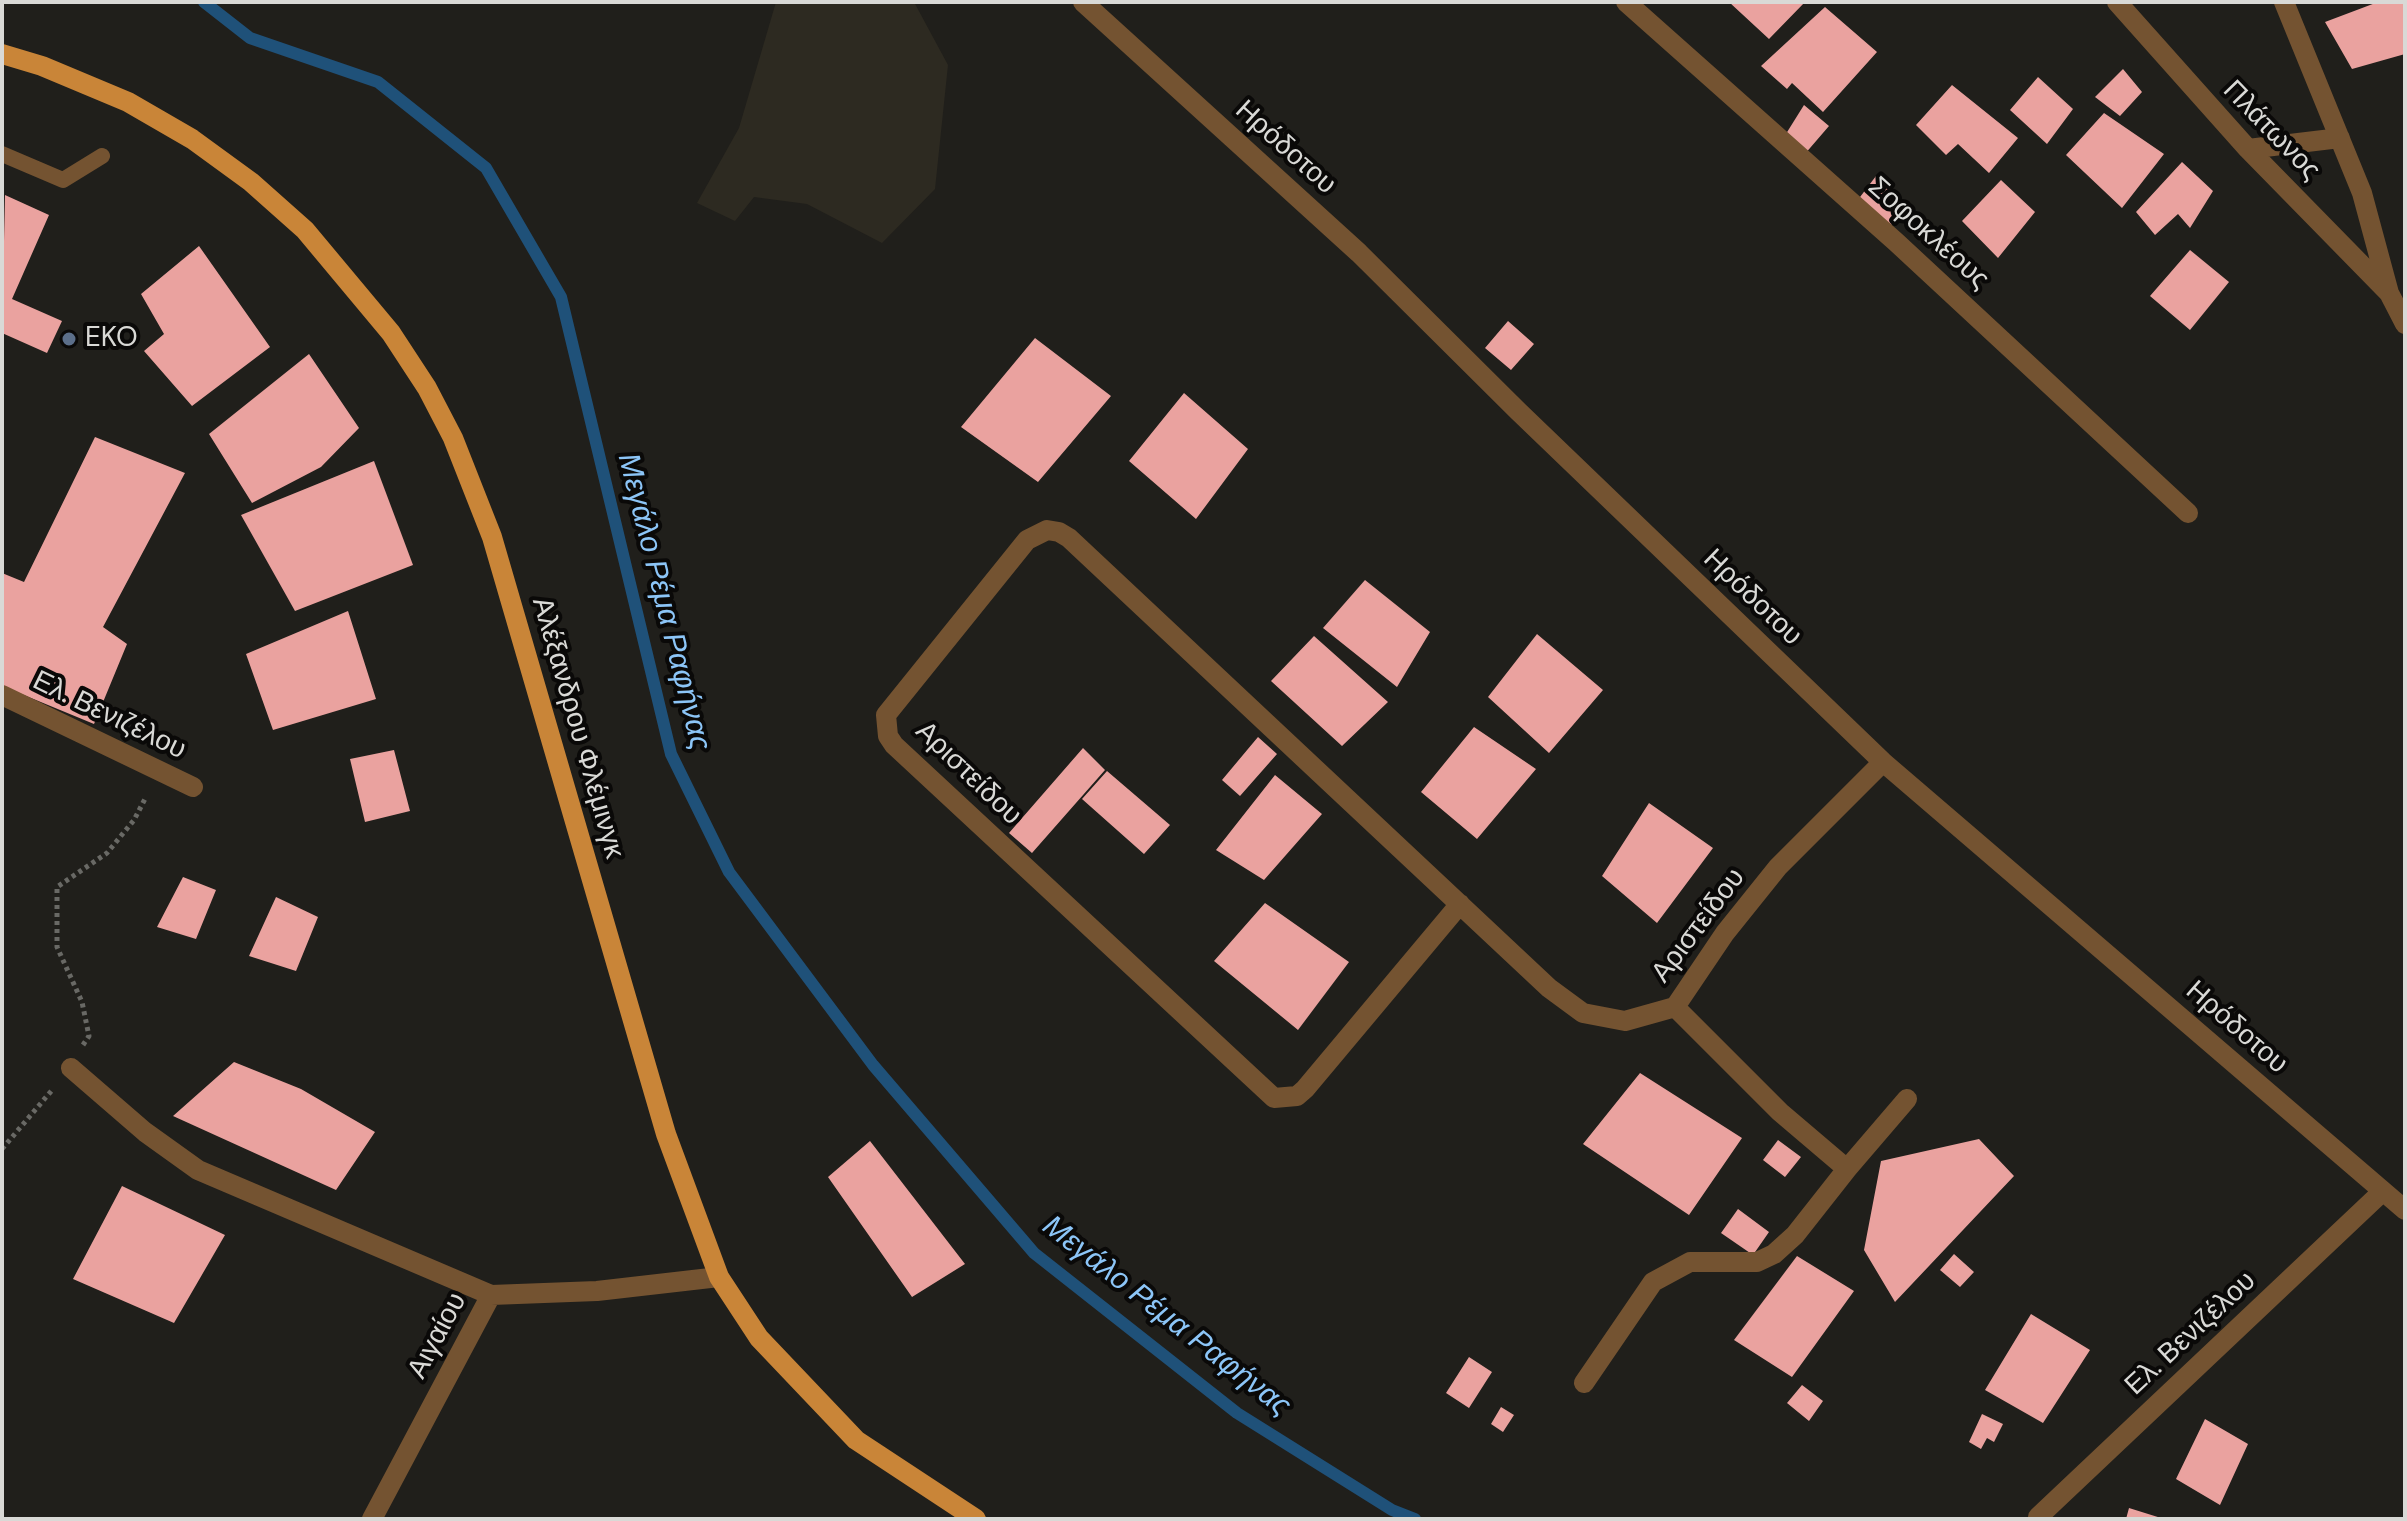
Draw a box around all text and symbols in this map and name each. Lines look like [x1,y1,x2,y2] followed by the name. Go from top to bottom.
[2215,74,2327,188] street label: Πλάτωνος
[1228,94,1342,202] street label: Ηρόδοτου
[1860,171,1996,297] street label: Σοφοκλέους
[85,322,138,356] place label: EKO
[60,330,78,348] marker: EKO
[609,450,717,754] water label: Μεγάλο Ρέμα Ραφήνας
[1696,543,1808,653] street label: Ηρόδοτου
[524,594,630,862] street label: Αλέξανδρου Φλέμινγκ
[27,664,191,768] street label: Ελ. Βενιζέλου
[908,715,1028,833] street label: Αριστείδου
[1645,862,1753,990] street label: Αριστείδου
[2178,975,2294,1081] street label: Ηρόδοτου
[1035,1209,1297,1425] water label: Μεγάλο Ρέμα Ραφήνας
[2119,1265,2263,1403] street label: Ελ. Βενιζέλου
[402,1287,474,1385] street label: Αιγαίου

